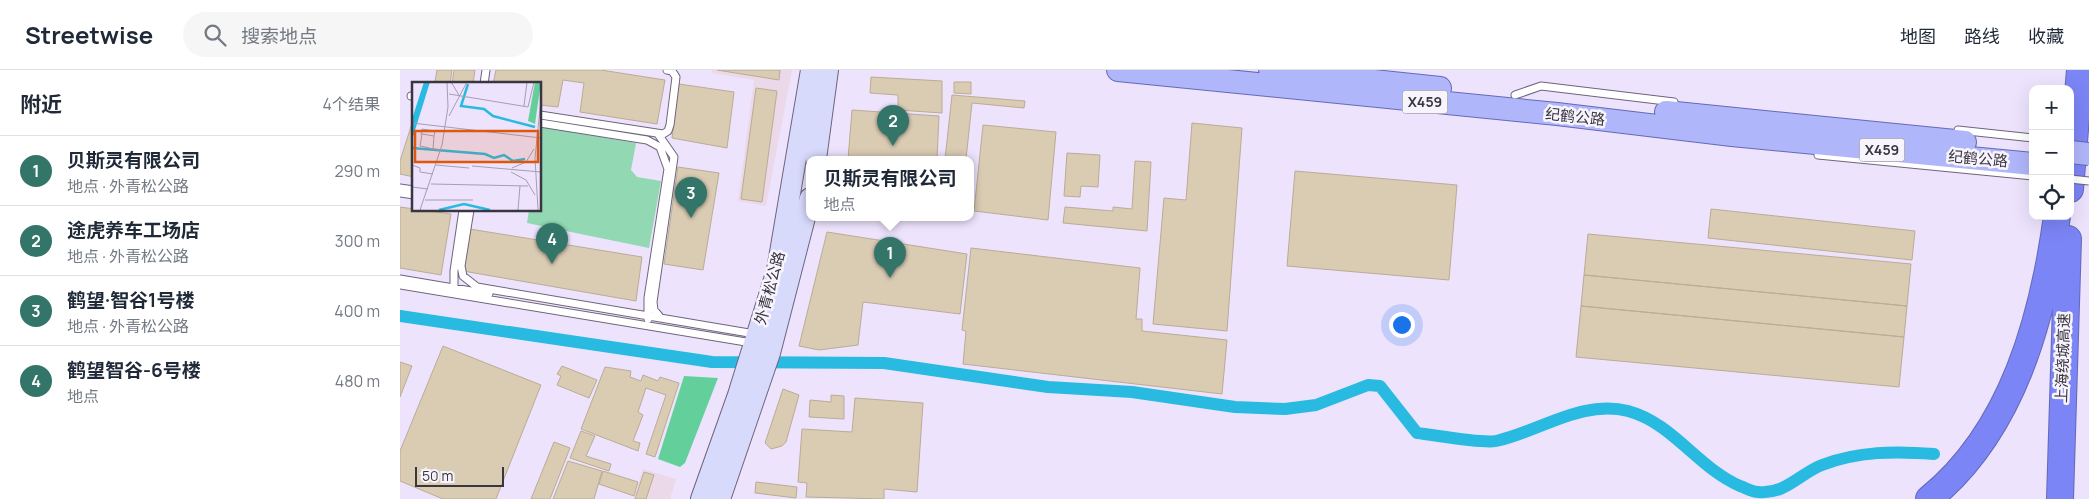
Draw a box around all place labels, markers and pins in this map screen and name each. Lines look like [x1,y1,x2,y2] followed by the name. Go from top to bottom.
[877,105,909,146] pin: 2
[675,177,707,218] pin: 3
[536,223,568,264] pin: 4
[874,237,906,278] pin: 1

